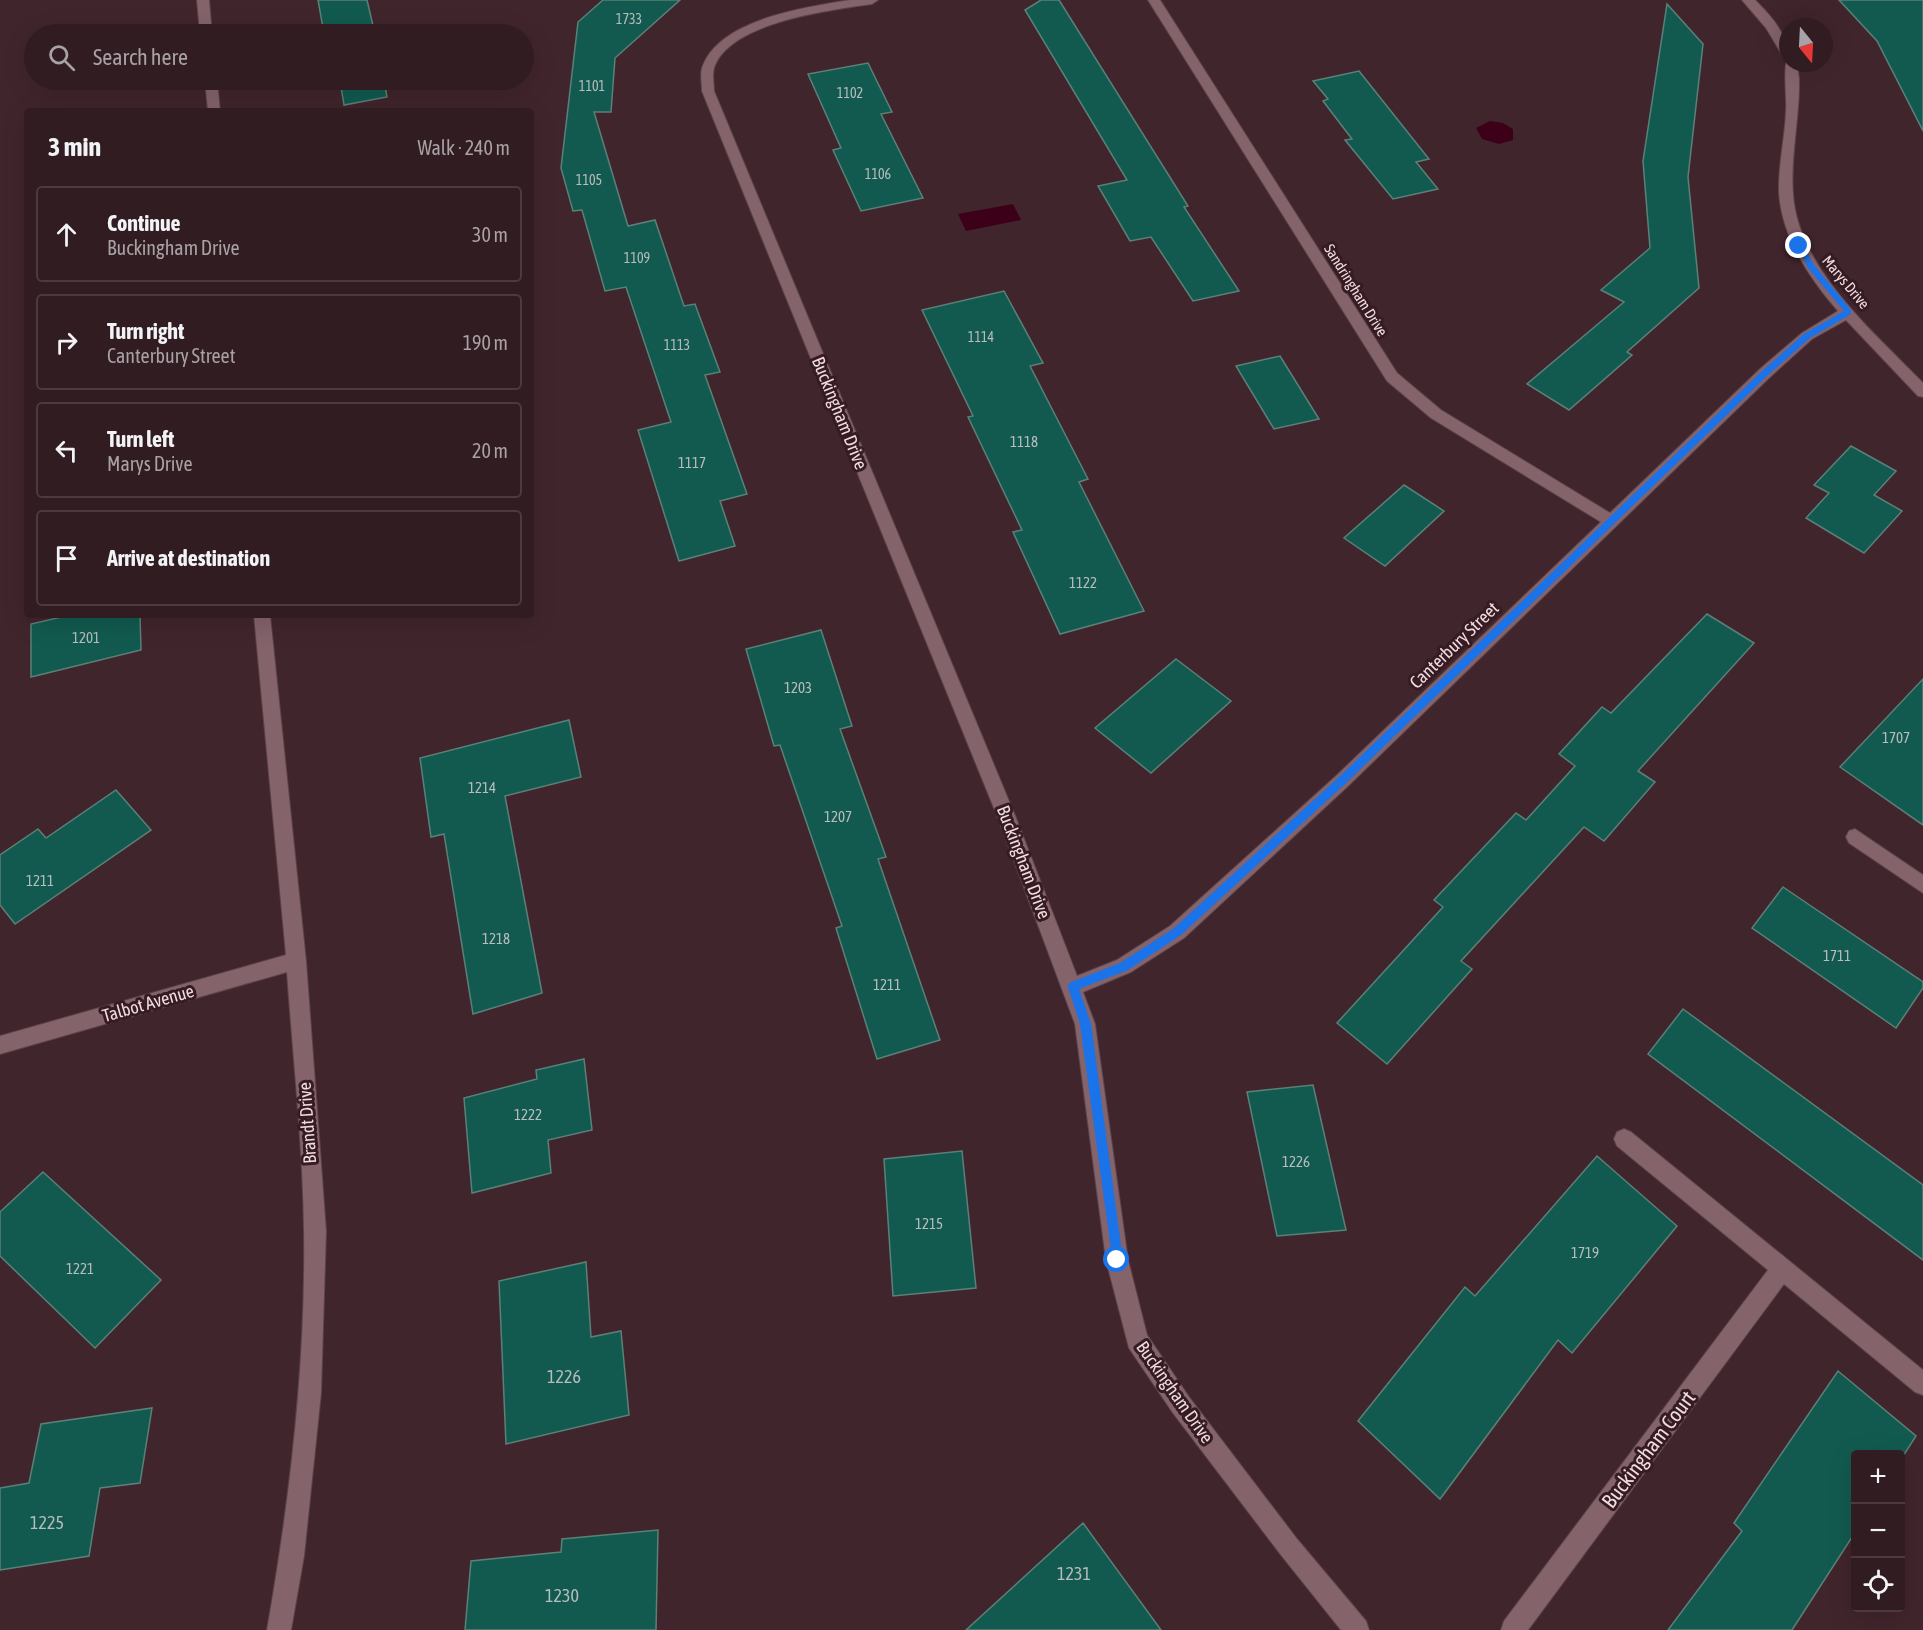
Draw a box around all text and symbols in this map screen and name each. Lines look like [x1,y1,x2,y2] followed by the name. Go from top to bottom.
[616,11,642,27] house number: 1733
[1779,18,1833,72] north arrow
[24,24,534,90] search box
[45,41,78,74] icon: search
[93,44,188,70] text: Search here
[579,78,605,94] house number: 1101
[837,85,863,101] house number: 1102
[48,132,101,162] text: 3 min
[418,136,510,159] text: Walk · 240 m
[865,166,892,182] house number: 1106
[576,172,602,188] house number: 1105
[107,210,181,236] text: Continue
[50,218,83,251] icon: ahead
[472,223,508,246] text: 30 m
[1785,232,1811,258] route end
[107,236,240,259] text: Buckingham Drive
[1321,241,1391,339] street label: Sandringham Drive
[624,250,650,266] house number: 1109
[1819,252,1873,312] street label: Marys Drive
[107,318,184,344] text: Turn right
[50,326,83,359] icon: right
[968,329,995,345] house number: 1114
[463,331,508,354] text: 190 m
[664,337,690,353] house number: 1113
[107,344,235,367] text: Canterbury Street
[808,354,872,472] street label: Buckingham Drive
[107,426,174,452] text: Turn left
[1010,433,1038,450] house number: 1118
[50,434,83,467] icon: left
[472,439,508,462] text: 20 m
[107,452,192,475] text: Marys Drive
[678,454,706,471] house number: 1117
[50,542,83,575] icon: arrive
[107,545,270,571] text: Arrive at destination
[1069,574,1097,591] house number: 1122
[1405,597,1503,693] street label: Canterbury Street
[72,629,100,646] house number: 1201
[784,679,812,696] house number: 1203
[1882,729,1910,746] house number: 1707
[468,779,496,796] house number: 1214
[993,803,1055,921] street label: Buckingham Drive
[824,808,852,825] house number: 1207
[26,872,54,889] house number: 1211
[482,930,510,947] house number: 1218
[1823,947,1851,964] house number: 1711
[873,976,901,993] house number: 1211
[100,980,196,1026] street label: Talbot Avenue
[294,1082,320,1164] street label: Brandt Drive
[514,1106,542,1123] house number: 1222
[1282,1153,1310,1170] house number: 1226
[915,1215,943,1232] house number: 1215
[1571,1244,1599,1261] house number: 1719
[1103,1246,1129,1272] route start
[66,1260,94,1277] house number: 1221
[1132,1337,1218,1447] street label: Buckingham Drive
[547,1366,581,1387] house number: 1226
[1596,1386,1700,1512] street label: Buckingham Court
[1851,1450,1905,1612] map controls
[1851,1450,1905,1504] button: +
[1851,1504,1905,1558] button: −
[30,1512,64,1533] house number: 1225
[1851,1558,1905,1612] button: locate
[1057,1563,1091,1584] house number: 1231
[545,1585,579,1606] house number: 1230

